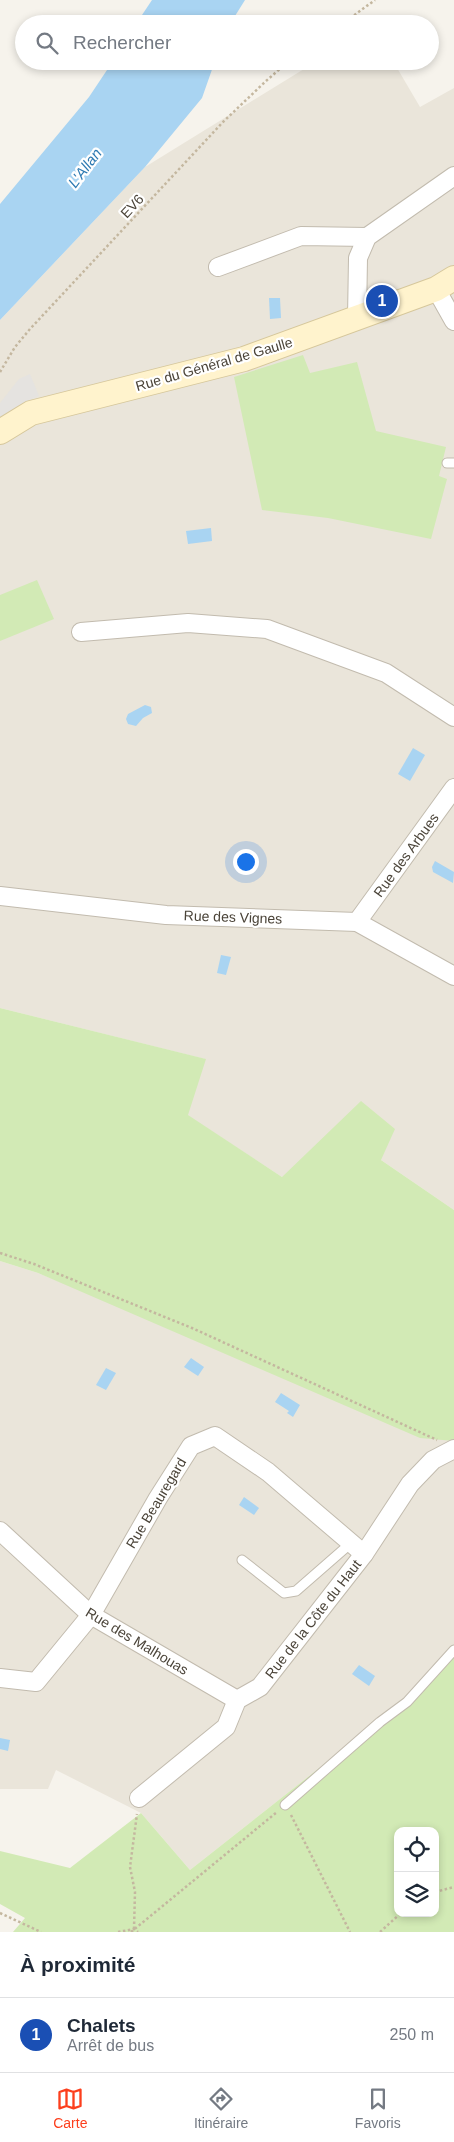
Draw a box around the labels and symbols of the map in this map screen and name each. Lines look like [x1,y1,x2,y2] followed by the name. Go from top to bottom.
[64,145,105,191] water label: L'Allan
[117,191,147,221] street label: EV6
[366,282,398,320] pin: 1
[134,334,295,394] street label: Rue du Général de Gaulle
[370,810,442,900] street label: Rue des Arbues
[233,849,259,875] your location
[183,907,283,927] street label: Rue des Vignes
[123,1455,189,1551] street label: Rue Beauregard
[262,1556,364,1682] street label: Rue de la Côte du Haut
[83,1604,191,1678] street label: Rue des Malhouas

